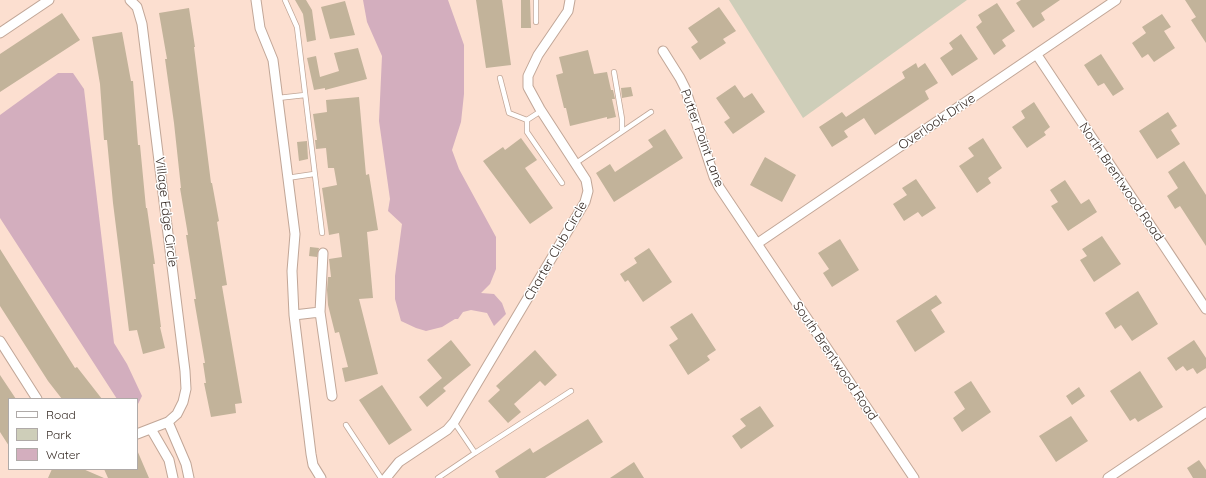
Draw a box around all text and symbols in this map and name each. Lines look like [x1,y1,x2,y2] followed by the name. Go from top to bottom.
[677,87,727,189] street label: Putter Point Lane
[896,91,978,153] street label: Overlook Drive
[1075,120,1167,244] street label: North Brentwood Road
[152,156,180,268] street label: Village Edge Circle
[521,199,591,303] street label: Charter Club Circle
[789,299,881,423] street label: South Brentwood Road
[8,398,138,470] legend
[46,407,76,422] text: Road
[46,427,71,442] text: Park
[46,447,80,462] text: Water

